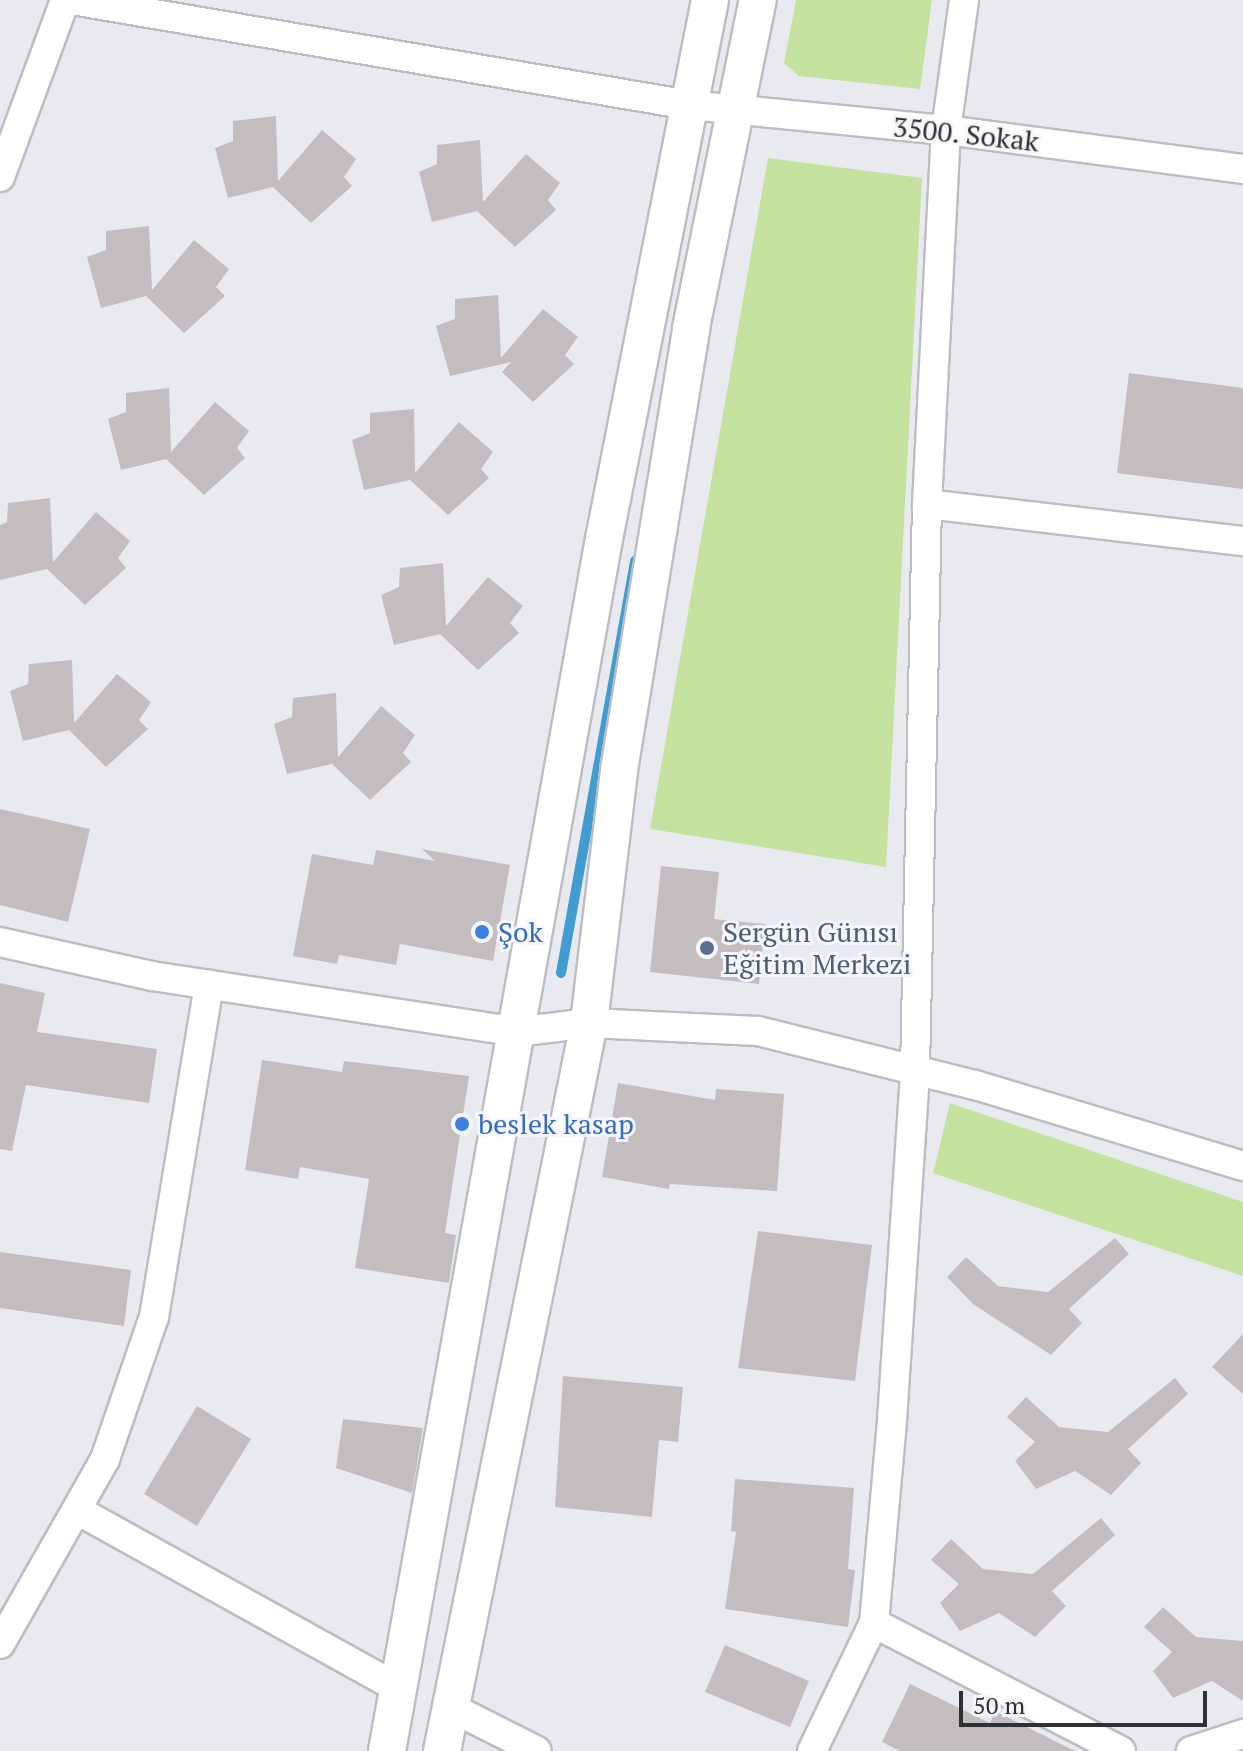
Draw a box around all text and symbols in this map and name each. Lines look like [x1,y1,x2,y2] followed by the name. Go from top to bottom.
[891,110,1041,158] street label: 3500. Sokak
[498,915,543,949] place label: Şok
[723,915,911,981] place label: Sergün Günısı Eğitim Merkezi
[473,923,491,941] marker: Şok
[698,939,716,957] marker: Sergün Günısı Eğitim Merkezi
[478,1107,634,1141] place label: beslek kasap
[453,1115,471,1133] marker: beslek kasap
[963,1675,1211,1725] scale bar
[973,1689,1025,1721] text: 50 m

